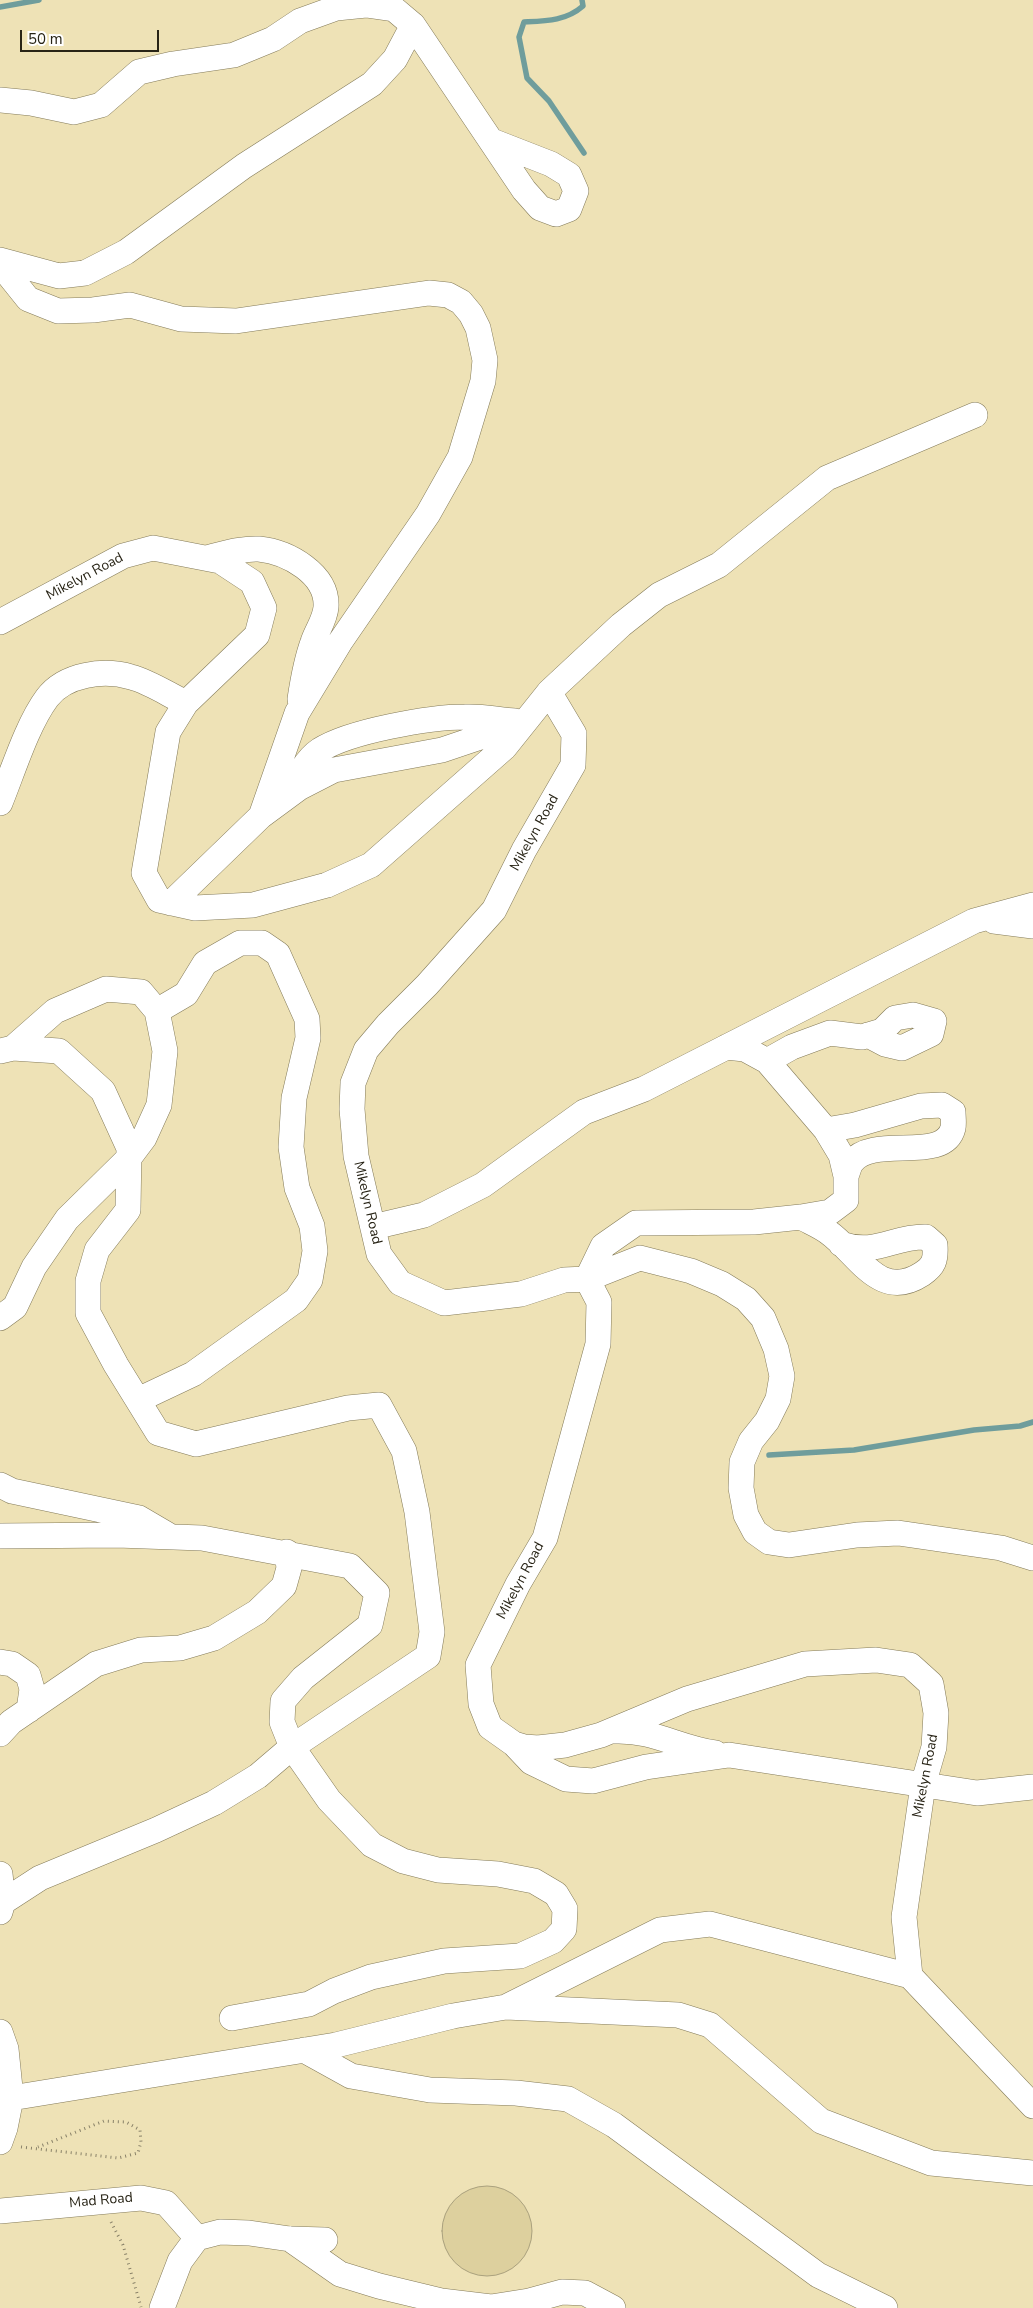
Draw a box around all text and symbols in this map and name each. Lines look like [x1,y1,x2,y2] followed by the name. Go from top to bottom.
[22,20,161,52] scale bar
[28,29,63,49] text: 50 m
[44,550,126,604] street label: Mikelyn Road
[507,792,563,874] street label: Mikelyn Road
[349,1160,385,1246] street label: Mikelyn Road
[494,1540,548,1622] street label: Mikelyn Road
[910,1733,942,1819] street label: Mikelyn Road
[69,2190,133,2212] street label: Mad Road

